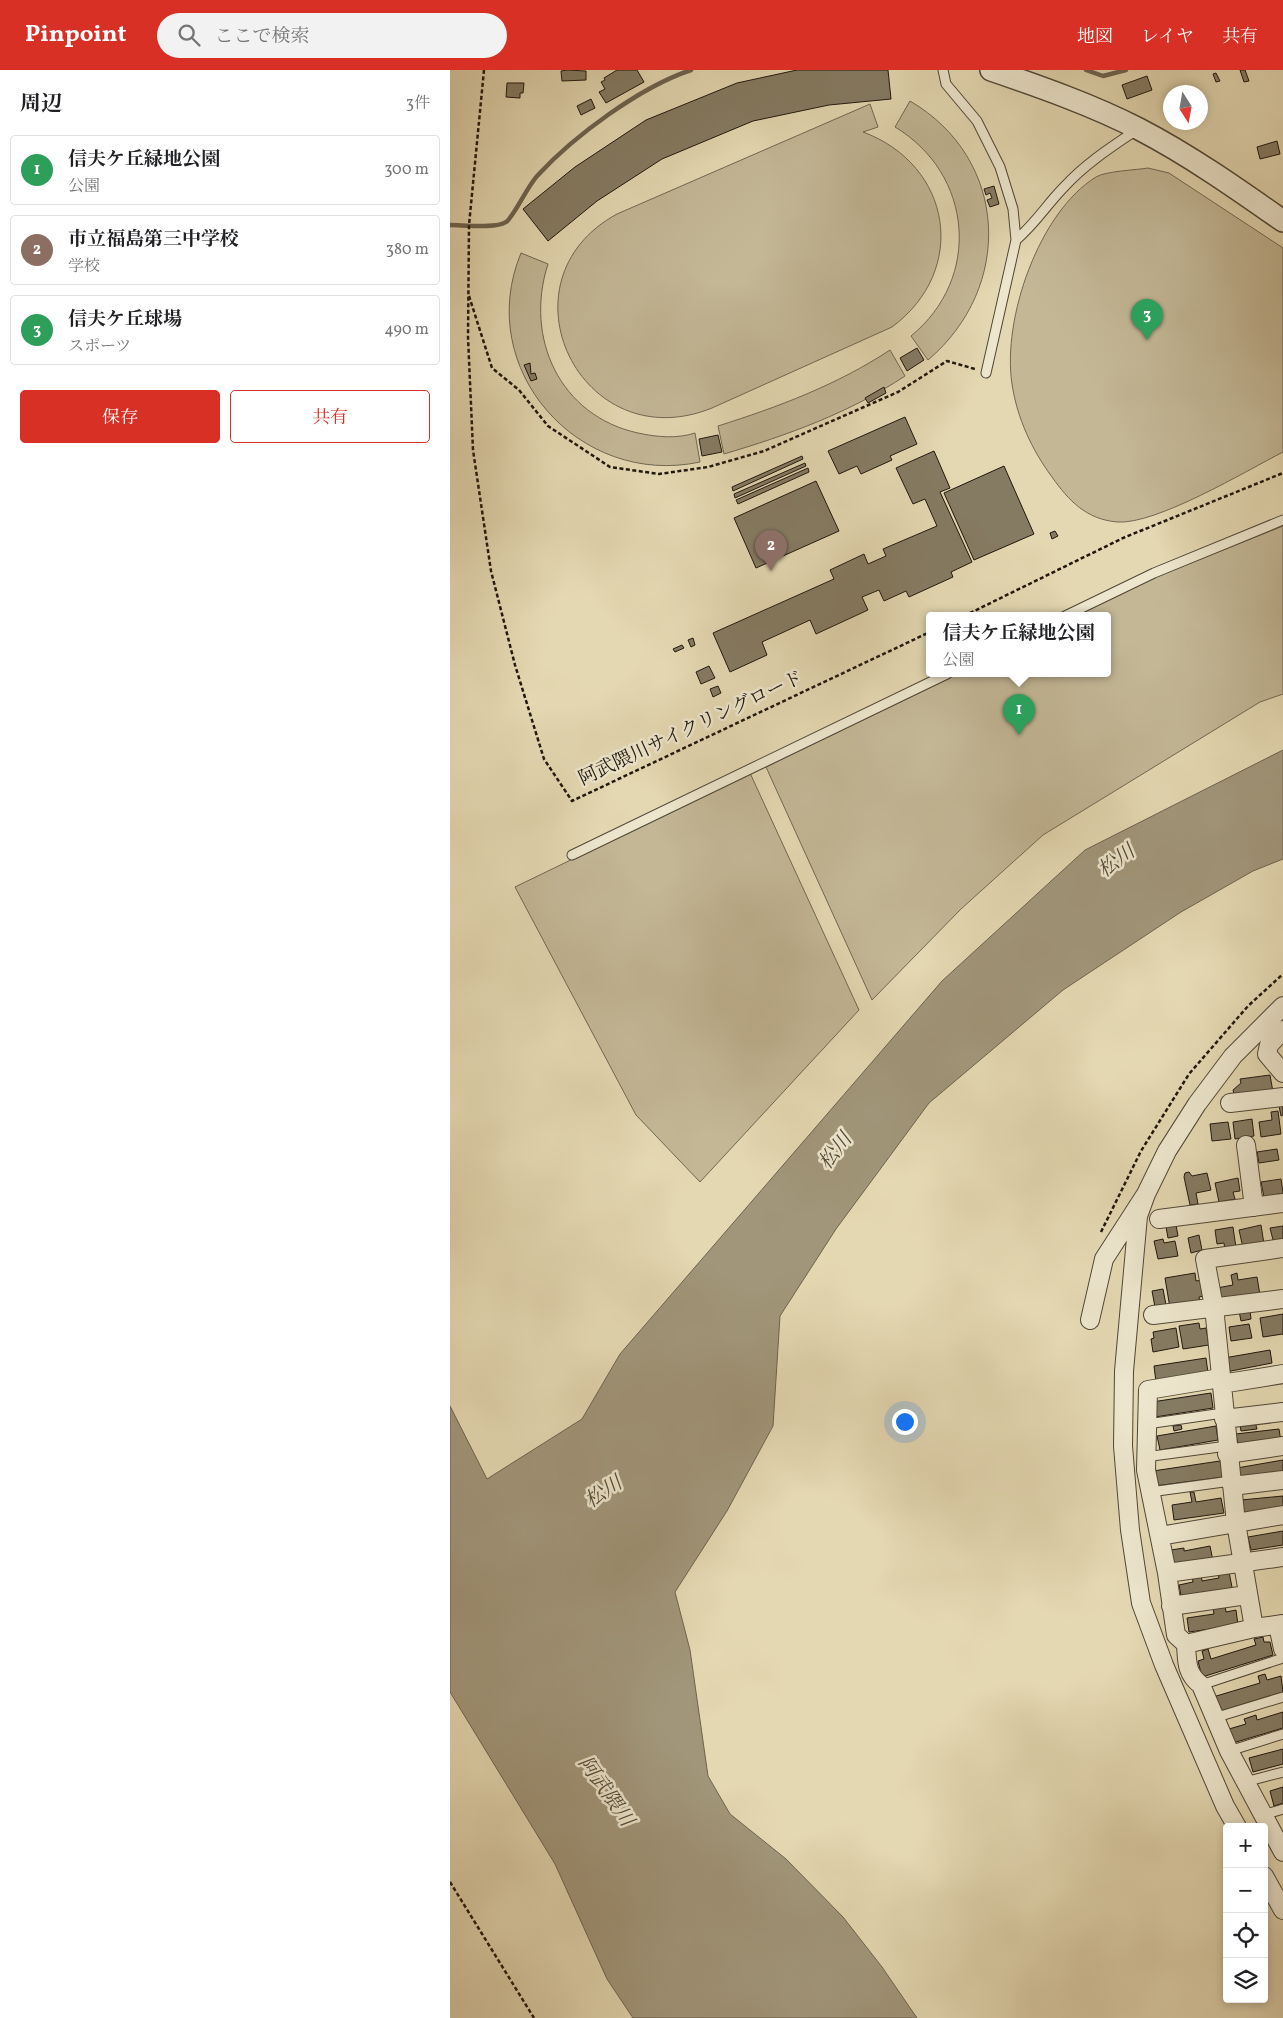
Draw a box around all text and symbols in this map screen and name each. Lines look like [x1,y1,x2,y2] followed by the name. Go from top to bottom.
[157,13,507,58] search box
[25,18,127,52] text: Pinpoint
[175,21,203,49] icon: search
[215,24,310,50] text: ここで検索
[1077,25,1113,50] text: 地図
[1141,25,1194,50] text: レイヤ
[1222,25,1258,50] text: 共有
[1163,85,1208,130] north arrow
[20,90,62,119] text: 周辺
[406,93,430,115] text: 3件
[68,147,220,173] text: 信夫ケ丘緑地公園
[34,159,40,181] text: 1
[384,159,429,181] text: 300 m
[68,176,100,198] text: 公園
[68,227,239,253] text: 市立福島第三中学校
[33,239,41,261] text: 2
[386,239,429,261] text: 380 m
[68,256,100,278] text: 学校
[1131,299,1163,340] pin: 3
[68,307,182,333] text: 信夫ケ丘球場
[33,319,41,341] text: 3
[384,319,429,341] text: 490 m
[68,336,131,358] text: スポーツ
[20,390,220,443] button: 保存
[230,390,430,443] button: 共有
[755,530,787,571] pin: 2
[926,612,1111,677] popup
[942,621,1095,647] text: 信夫ケ丘緑地公園
[942,650,975,672] text: 公園
[575,665,807,793] street label: 阿武隈川サイクリングロード
[1003,694,1035,735] pin: 1
[1093,838,1143,885] water label: 松川
[813,1126,861,1176] water label: 松川
[892,1409,918,1435] your location
[580,1469,630,1516] water label: 松川
[571,1751,641,1834] water label: 阿武隈川
[1223,1823,1268,2003] map controls
[1223,1823,1268,1868] button: +
[1223,1868,1268,1913] button: −
[1223,1913,1268,1958] button: locate
[1223,1958,1268,2003] button: layers

